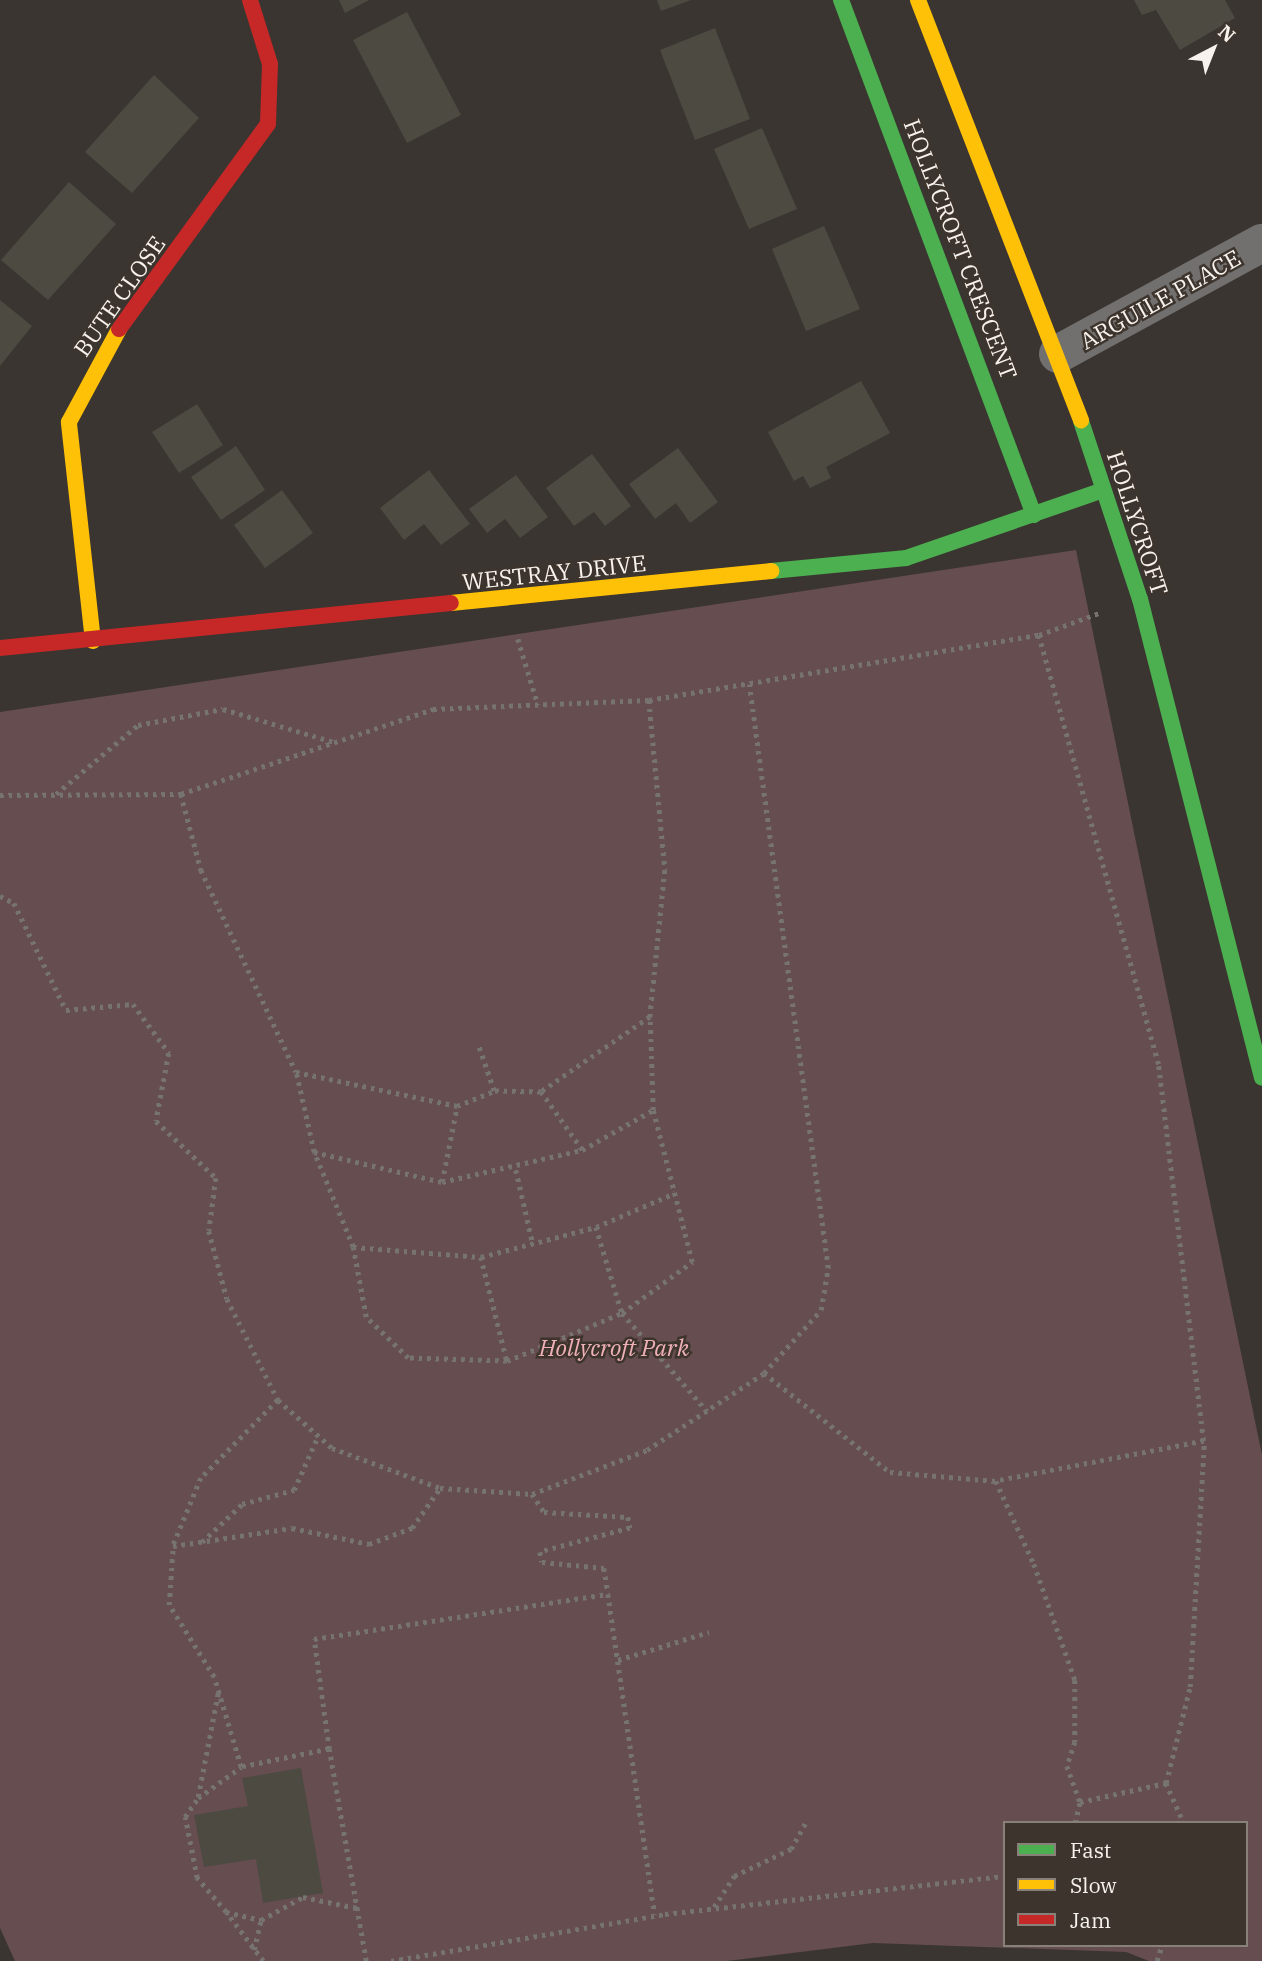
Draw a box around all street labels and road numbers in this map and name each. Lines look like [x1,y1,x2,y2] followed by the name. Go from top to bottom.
[899,115,1023,383] street label: HOLLYCROFT CRESCENT
[67,231,171,361] street label: BUTE CLOSE
[1075,243,1245,355] street label: ARGUILE PLACE
[1102,447,1174,599] street label: HOLLYCROFT
[461,549,647,595] street label: WESTRAY DRIVE

